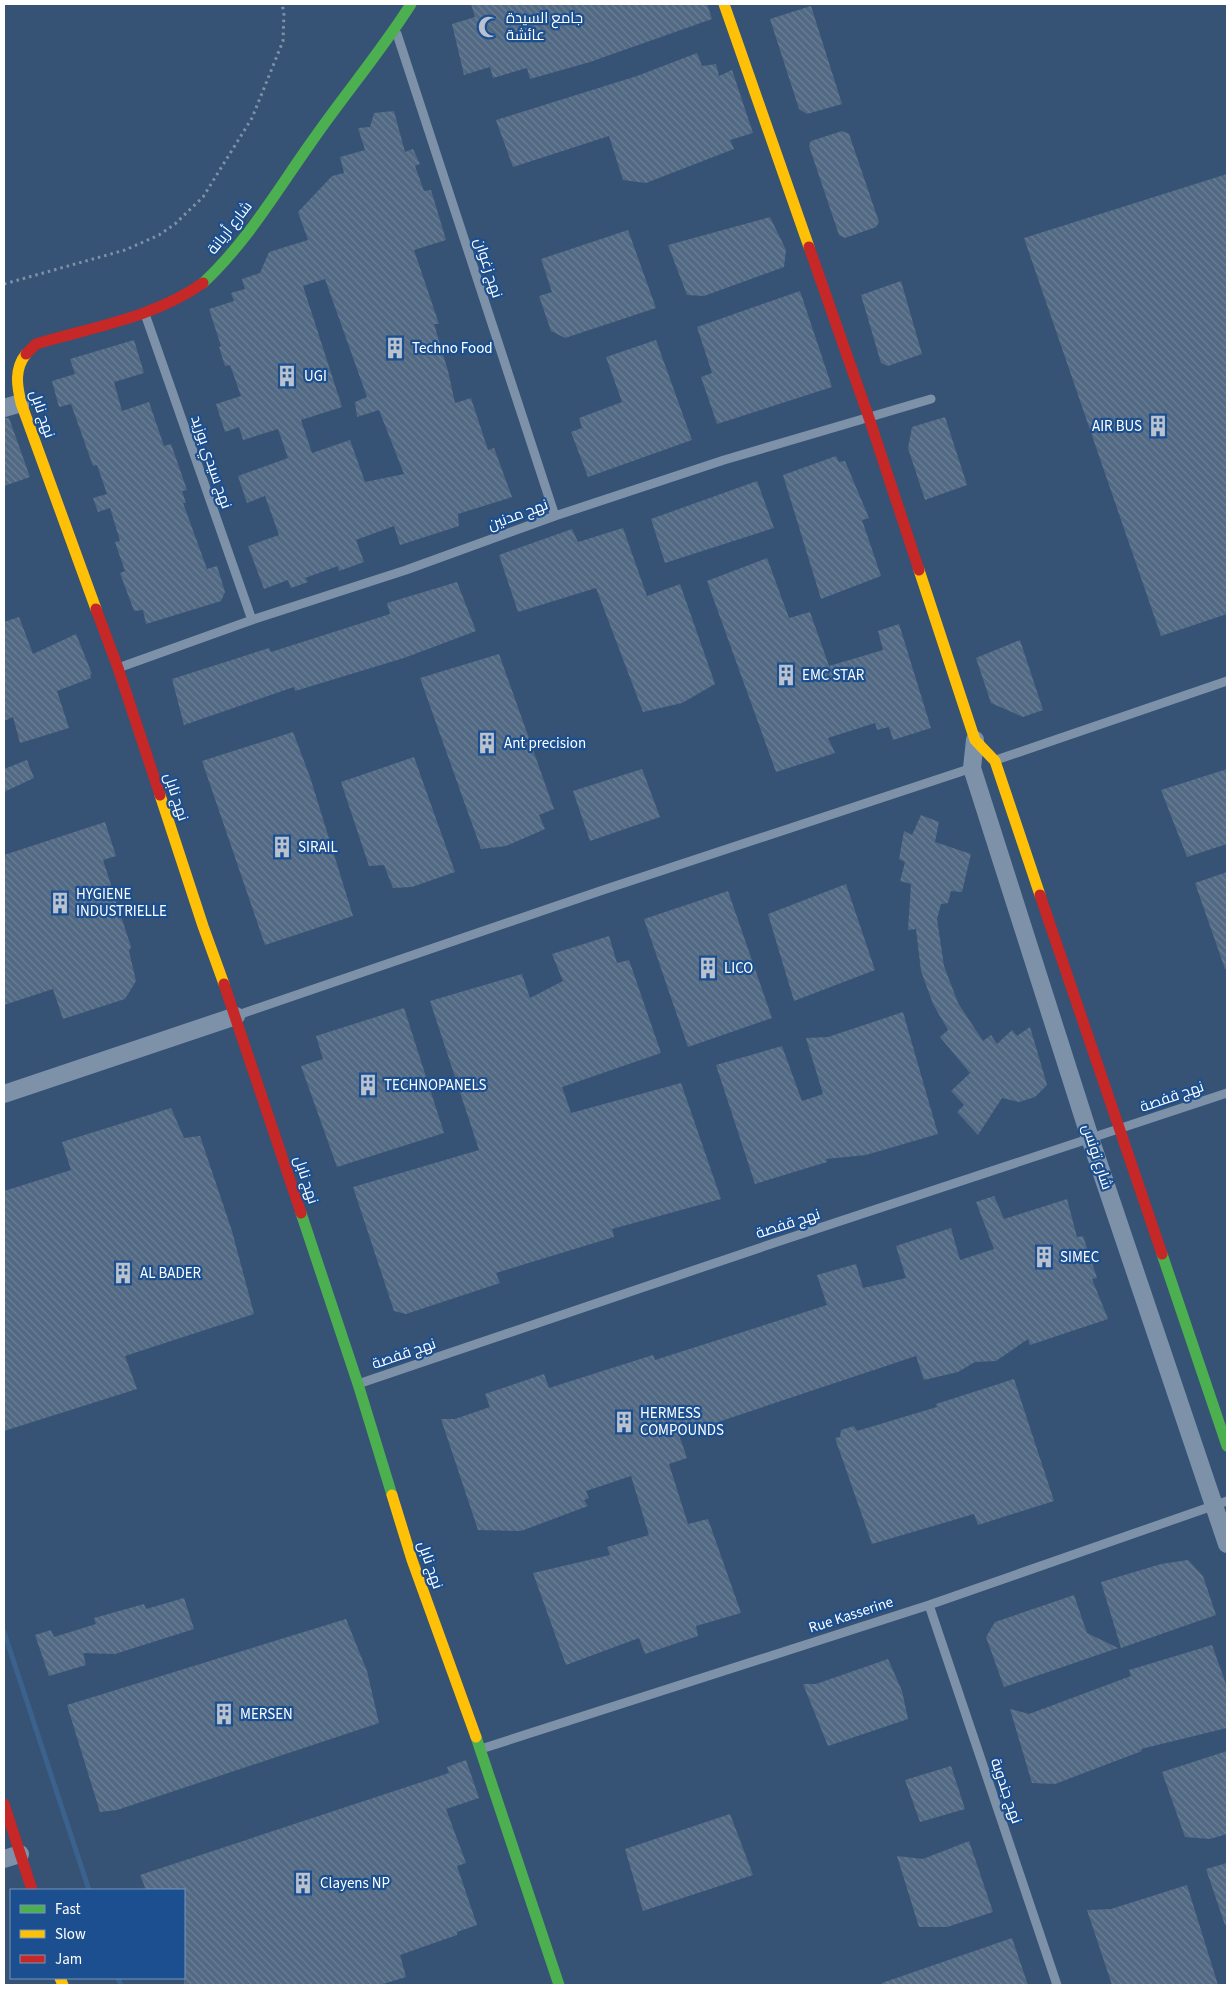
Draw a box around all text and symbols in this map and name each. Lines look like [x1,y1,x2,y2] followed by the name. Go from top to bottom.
[506,8,583,46] place label: جامع السيدة عائشة
[476,14,502,40] mosque icon: جامع السيدة عائشة
[203,197,257,259] street label: شارع أريانة
[468,235,508,301] street label: نهج زغوان
[382,335,408,361] building icon: Techno Food
[412,338,493,359] place label: Techno Food
[274,363,300,389] building icon: UGI
[304,366,327,387] place label: UGI
[24,387,60,441] street label: نهج نابل
[184,413,237,512] street label: نهج سيدي بوزيد
[1145,413,1171,439] building icon: AIR BUS
[1092,416,1142,437] place label: AIR BUS
[485,494,551,536] street label: نهج مدنين
[773,662,799,688] building icon: EMC STAR
[802,665,865,686] place label: EMC STAR
[474,730,500,756] building icon: Ant precision
[504,733,586,754] place label: Ant precision
[158,770,194,824] street label: نهج نابل
[269,834,295,860] building icon: SIRAIL
[298,837,338,858] place label: SIRAIL
[76,884,167,922] place label: HYGIENE INDUSTRIELLE
[47,890,73,916] building icon: HYGIENE INDUSTRIELLE
[695,955,721,981] building icon: LICO
[724,958,753,979] place label: LICO
[355,1072,381,1098] building icon: TECHNOPANELS
[384,1075,486,1096] place label: TECHNOPANELS
[1137,1076,1207,1118] street label: نهج قفصة
[1077,1122,1117,1192] street label: شارع تونس
[288,1153,324,1207] street label: نهج نابل
[753,1204,823,1244] street label: نهج قفصة
[1031,1244,1057,1270] building icon: SIMEC
[1060,1247,1100,1268] place label: SIMEC
[110,1260,136,1286] building icon: AL BADER
[140,1263,202,1284] place label: AL BADER
[369,1333,439,1375] street label: نهج قفصة
[640,1403,724,1441] place label: HERMESS COMPOUNDS
[611,1409,637,1435] building icon: HERMESS COMPOUNDS
[412,1538,448,1592] street label: نهج نابل
[806,1591,896,1639] street label: Rue Kasserine
[211,1701,237,1727] building icon: MERSEN
[240,1704,293,1725] place label: MERSEN
[985,1755,1027,1827] street label: نهج جندوبة
[290,1870,316,1896] building icon: Clayens NP
[320,1873,390,1894] place label: Clayens NP
[10,1889,185,1979] legend
[55,1899,81,1920] text: Fast
[55,1924,86,1945] text: Slow
[55,1949,82,1970] text: Jam

